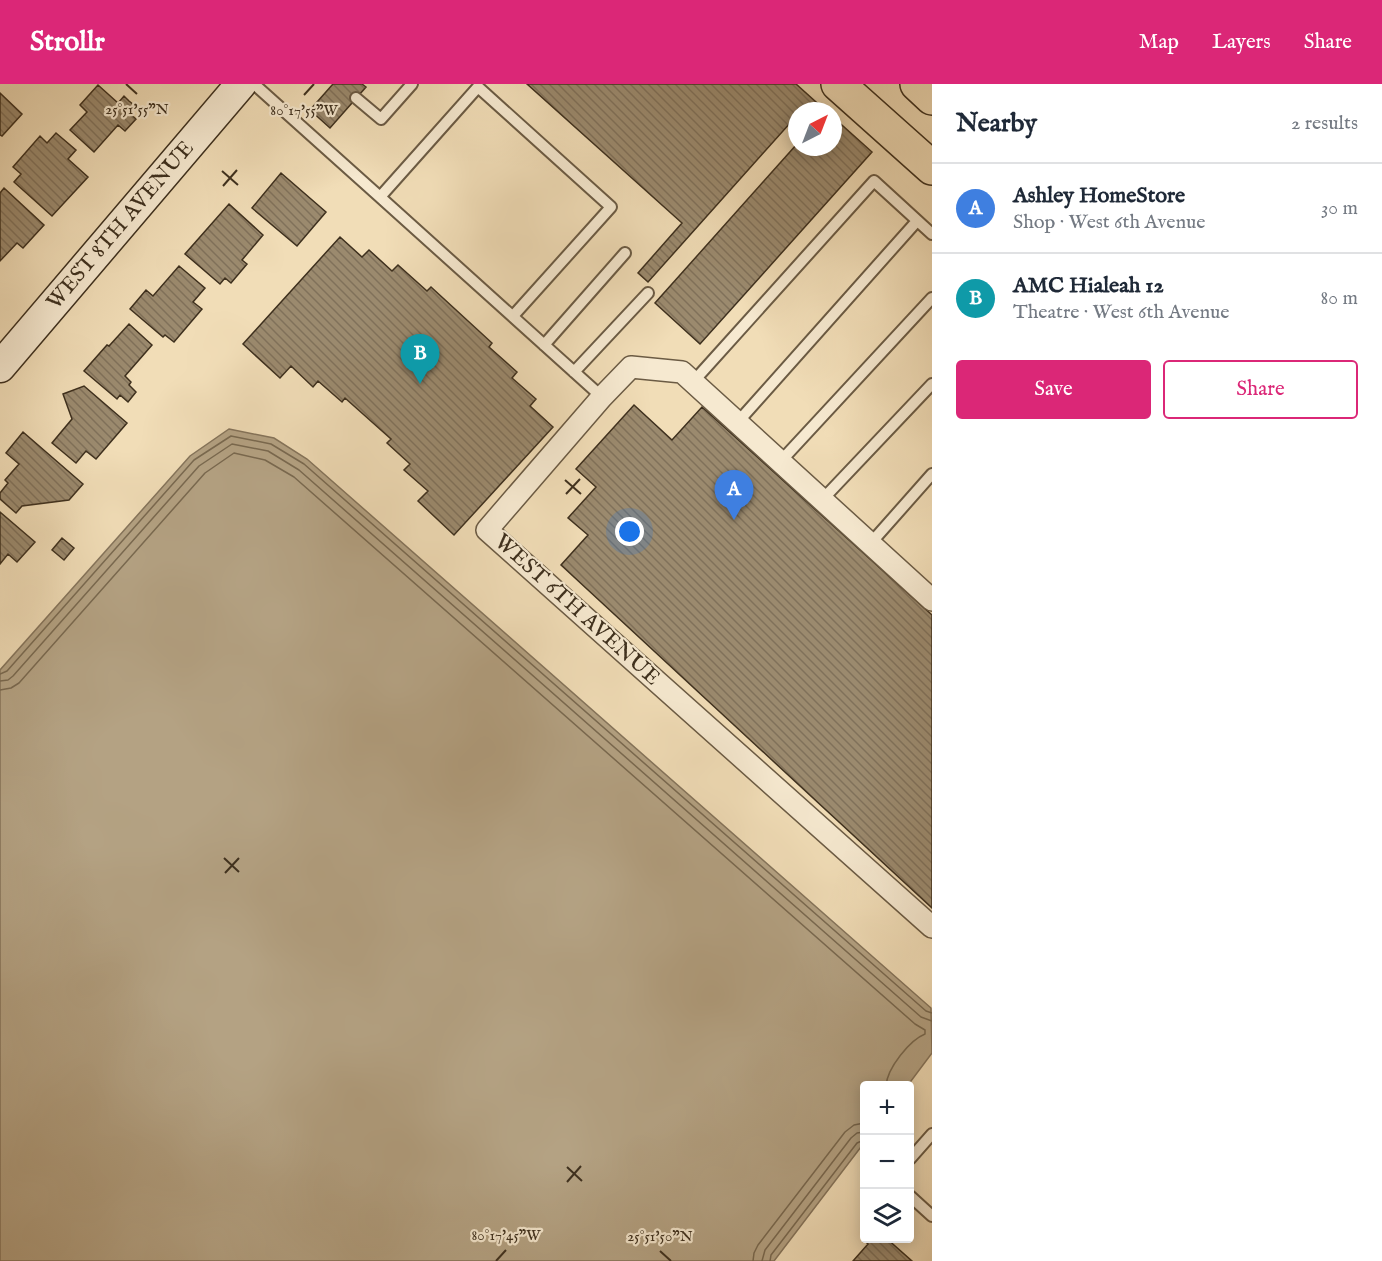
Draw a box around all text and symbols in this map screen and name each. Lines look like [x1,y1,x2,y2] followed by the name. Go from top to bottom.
[30,25,105,60] text: Strollr
[1139,29,1179,56] text: Map
[1212,29,1271,56] text: Layers
[1304,29,1352,56] text: Share
[105,100,169,119] text: 25°51'55"N
[270,101,338,120] text: 80°17'55"W
[788,102,842,156] north arrow
[956,107,1037,140] text: Nearby
[1291,111,1358,136] text: 2 results
[41,135,200,316] street label: WEST 8TH AVENUE
[1013,182,1185,210] text: Ashley HomeStore
[969,196,982,221] text: A
[1321,196,1358,221] text: 30 m
[1013,210,1206,235] text: Shop · West 6th Avenue
[1013,272,1164,300] text: AMC Hialeah 12
[969,286,982,311] text: B
[1321,286,1358,311] text: 80 m
[1013,300,1230,325] text: Theatre · West 6th Avenue
[400,334,440,384] pin: B
[956,360,1151,419] button: Save
[1163,360,1358,419] button: Share
[714,470,754,520] pin: A
[615,517,644,546] your location
[488,528,666,692] street label: WEST 6TH AVENUE
[860,1081,914,1243] map controls
[860,1081,914,1135] button: +
[860,1135,914,1189] button: −
[860,1189,914,1243] button: layers
[471,1226,541,1245] text: 80°17'45"W
[627,1227,693,1246] text: 25°51'50"N

